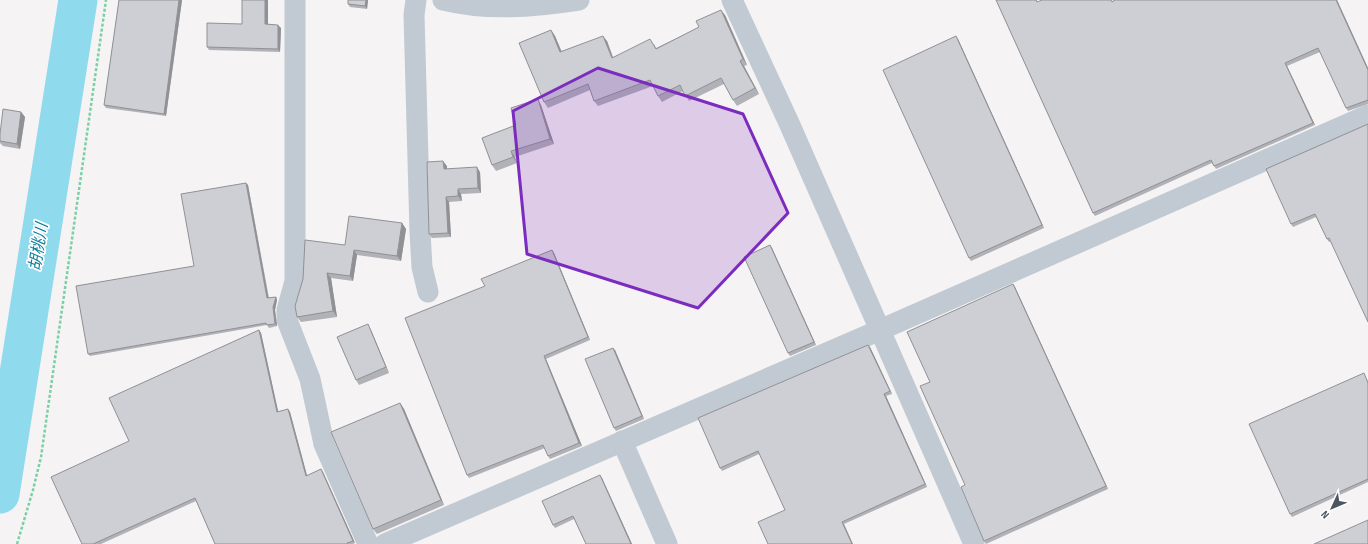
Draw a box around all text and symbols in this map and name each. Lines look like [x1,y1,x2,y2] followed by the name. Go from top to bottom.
[26,220,52,272] water label: 胡桃川
[1312,488,1352,528] north arrow
[1318,508,1332,521] text: N

